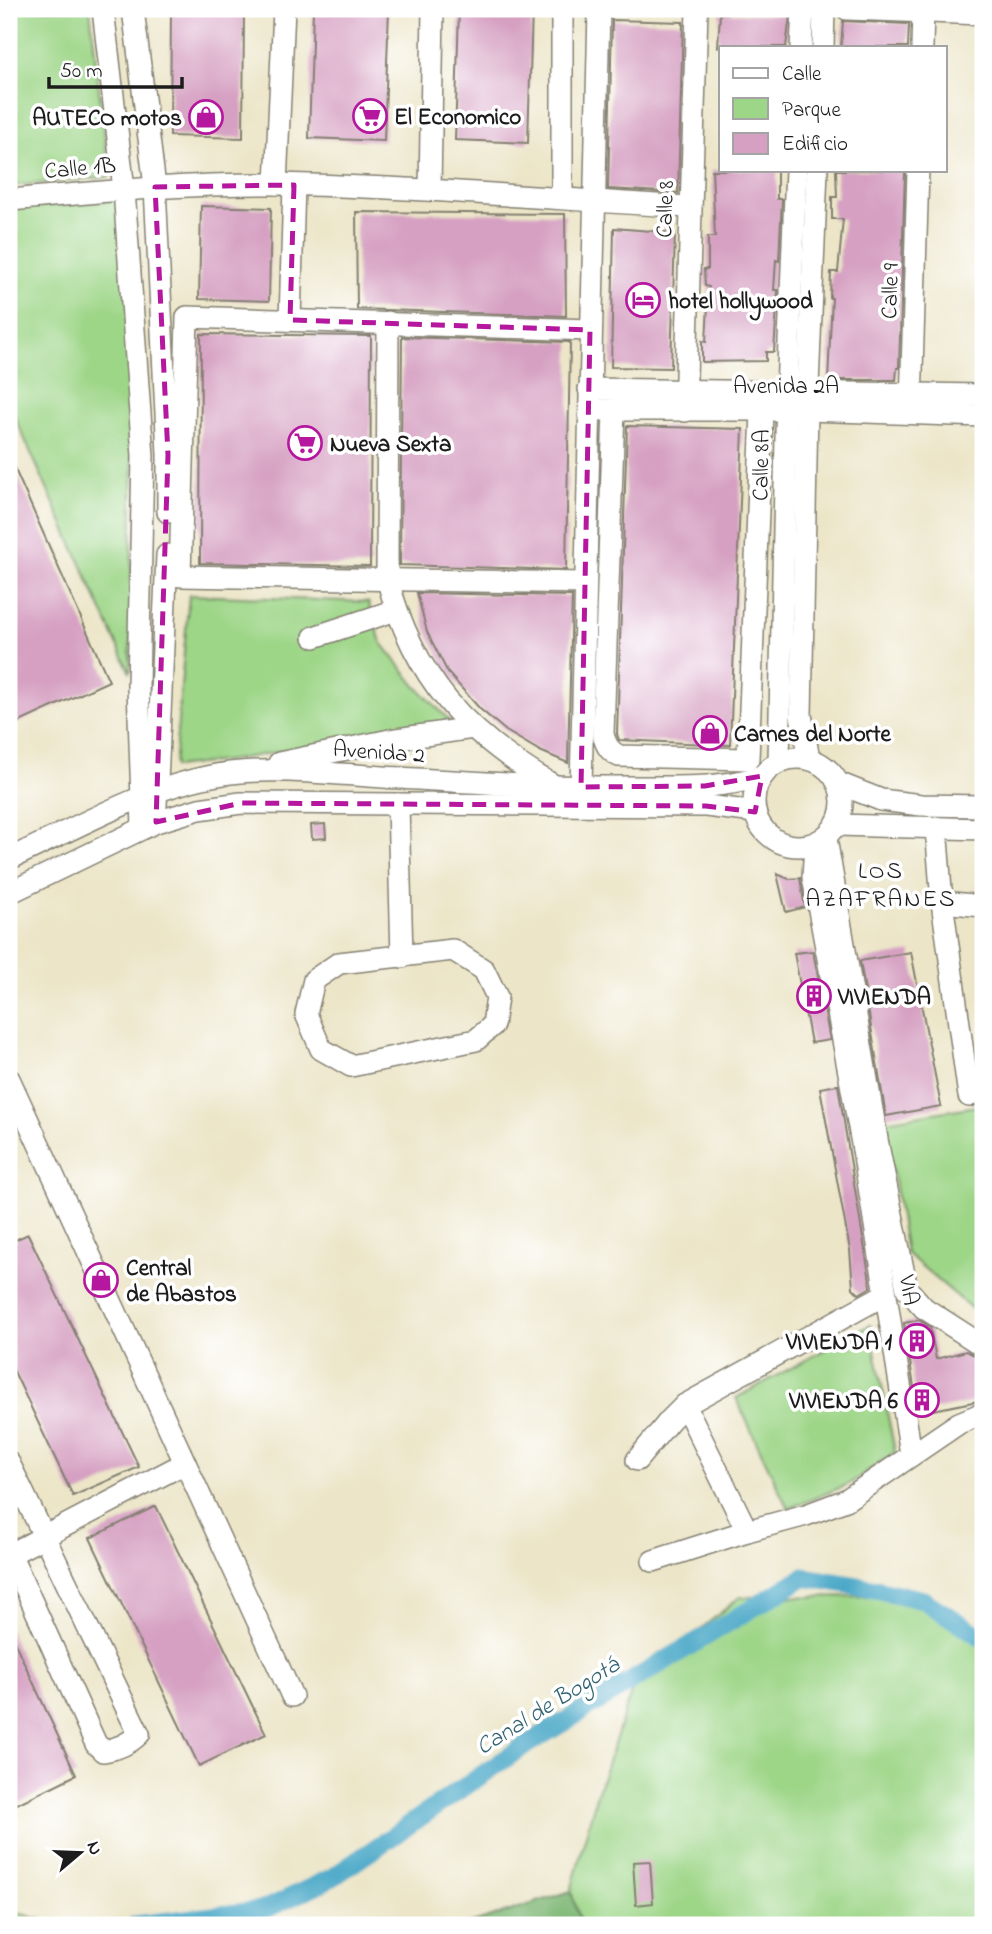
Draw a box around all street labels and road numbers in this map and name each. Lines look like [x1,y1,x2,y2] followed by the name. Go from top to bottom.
[43,150,117,189] street label: Calle 1B
[649,180,684,238] street label: Calle 8
[874,263,909,320] street label: Calle 9
[733,371,839,404] street label: Avenida 2A
[745,429,780,501] street label: Calle 8A
[332,734,426,773] street label: Avenida 2
[889,1272,926,1308] street label: VIA

